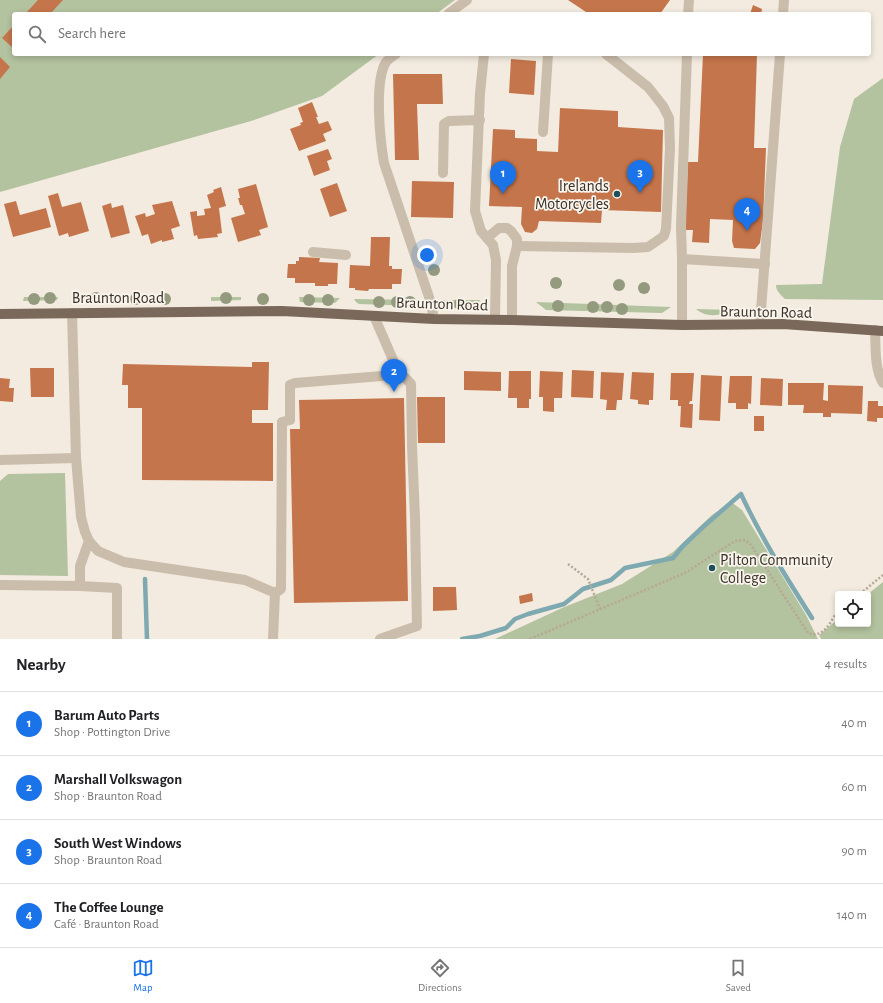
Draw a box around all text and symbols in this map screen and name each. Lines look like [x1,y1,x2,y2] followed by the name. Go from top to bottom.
[12,12,871,56] search box
[26,23,48,45] icon: search
[58,26,126,41] text: Search here
[627,160,653,193] pin: 3
[490,161,516,194] pin: 1
[535,178,609,213] place label: Irelands Motorcycles
[612,189,622,199] marker: Irelands Motorcycles
[734,198,760,231] pin: 4
[417,245,437,265] your location
[72,290,164,306] street label: Braunton Road
[396,294,488,314] street label: Braunton Road
[720,303,812,321] street label: Braunton Road
[381,359,407,392] pin: 2
[720,552,833,586] place label: Pilton Community College
[707,563,717,573] marker: Pilton Community College
[835,591,871,627] map controls
[835,591,871,627] button: locate
[16,656,66,673] text: Nearby
[825,658,867,671] text: 4 results
[54,708,160,723] text: Barum Auto Parts
[27,717,31,730] text: 1
[841,717,867,730] text: 40 m
[54,726,170,739] text: Shop · Pottington Drive
[54,772,182,787] text: Marshall Volkswagon
[26,781,32,794] text: 2
[841,781,867,794] text: 60 m
[54,790,162,803] text: Shop · Braunton Road
[54,836,182,851] text: South West Windows
[26,845,32,858] text: 3
[841,845,867,858] text: 90 m
[54,854,162,867] text: Shop · Braunton Road
[54,900,164,915] text: The Coffee Lounge
[26,909,32,922] text: 4
[837,909,867,922] text: 140 m
[54,918,159,931] text: Café · Braunton Road
[132,957,154,994] tab: Map
[418,957,462,994] tab: Directions
[726,957,751,994] tab: Saved

